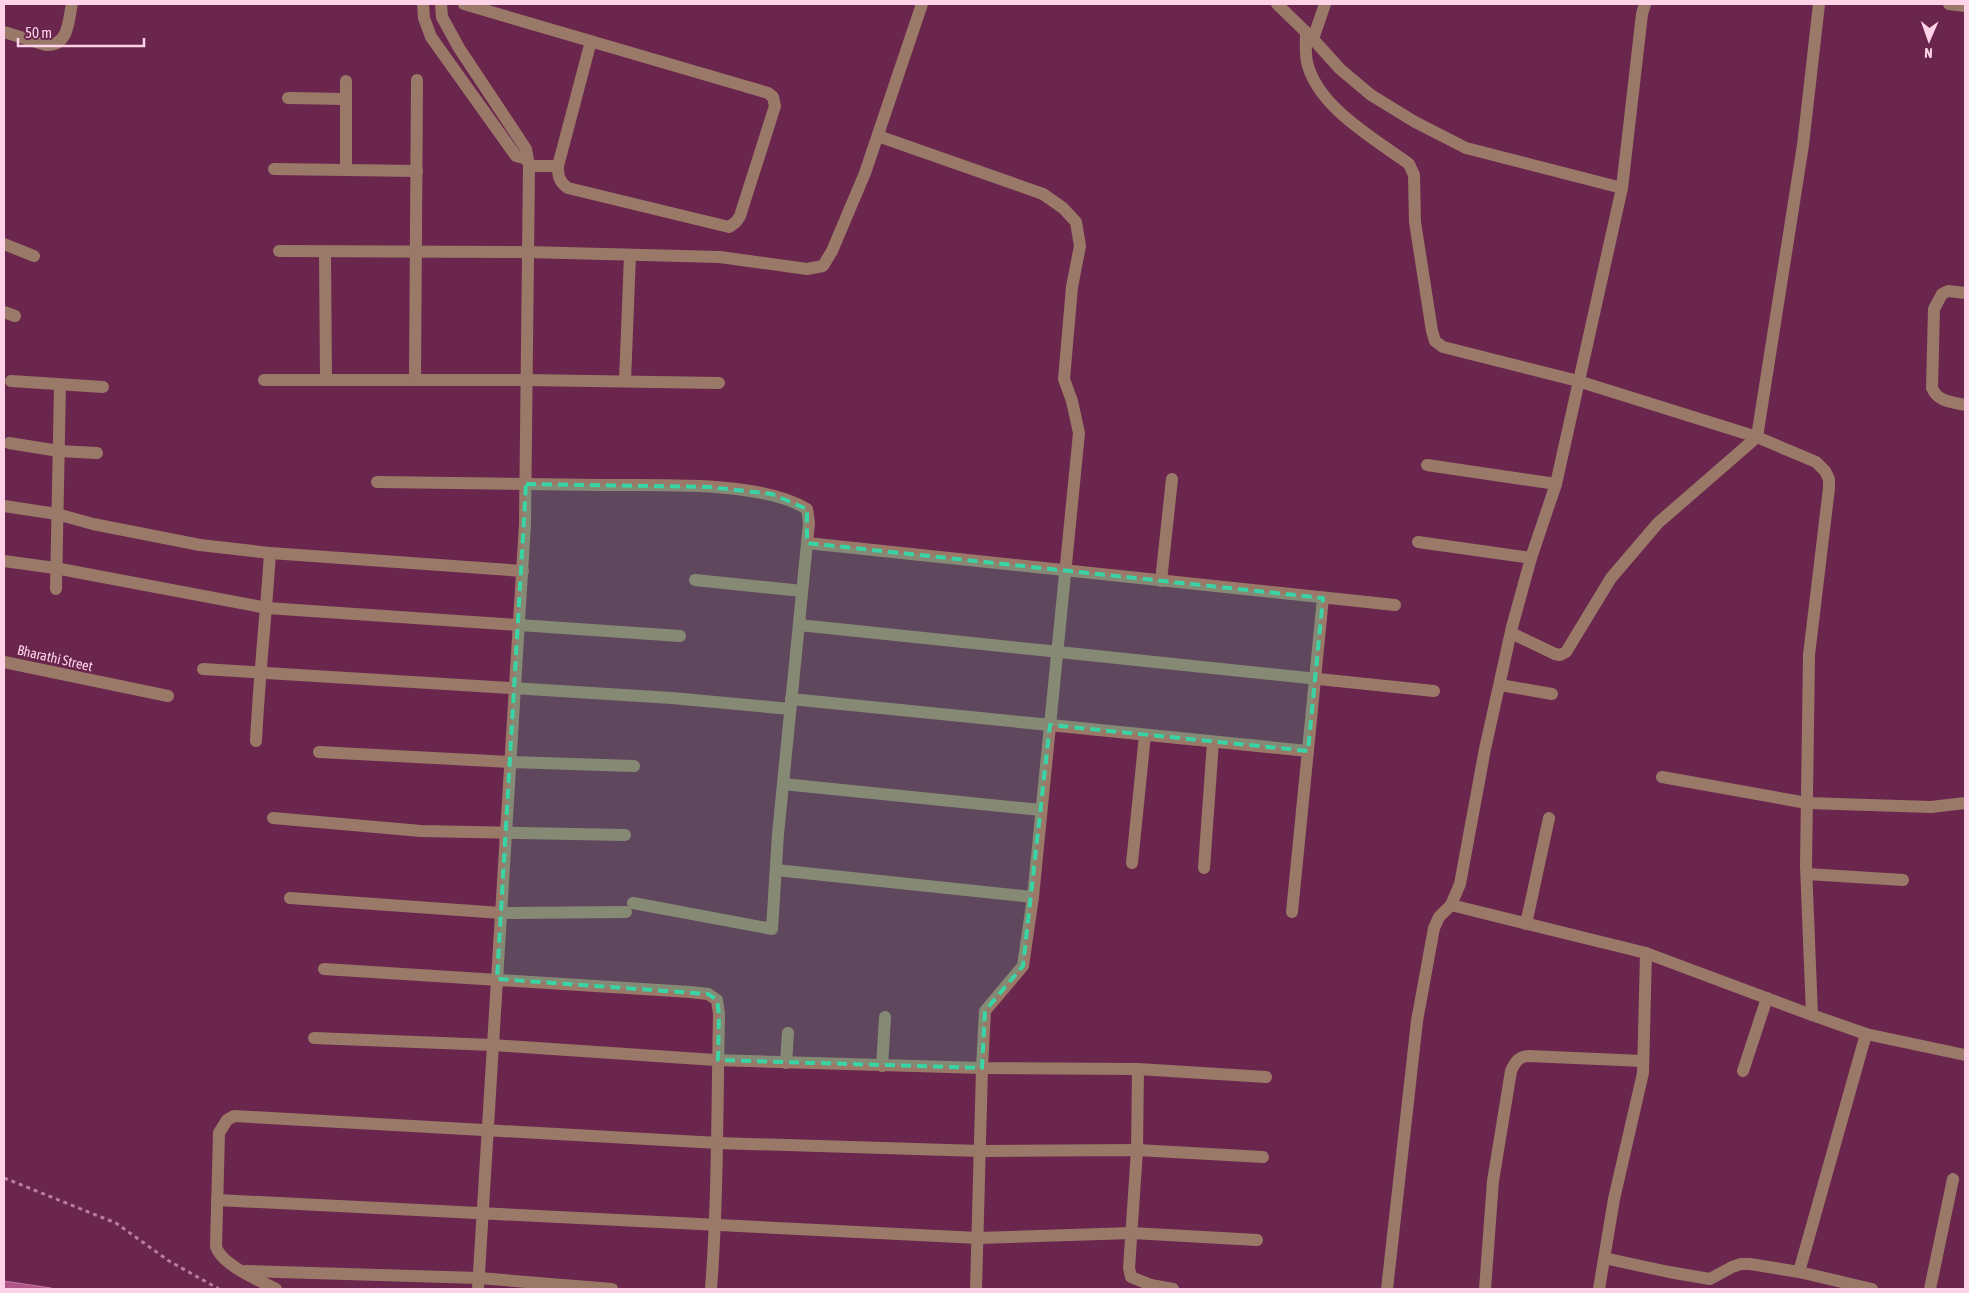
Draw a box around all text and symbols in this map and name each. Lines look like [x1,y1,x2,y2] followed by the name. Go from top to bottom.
[18,15,144,47] scale bar
[1904,15,1954,65] north arrow
[25,24,52,41] text: 50 m
[1924,45,1933,61] text: N
[16,642,94,674] street label: Bharathi Street

